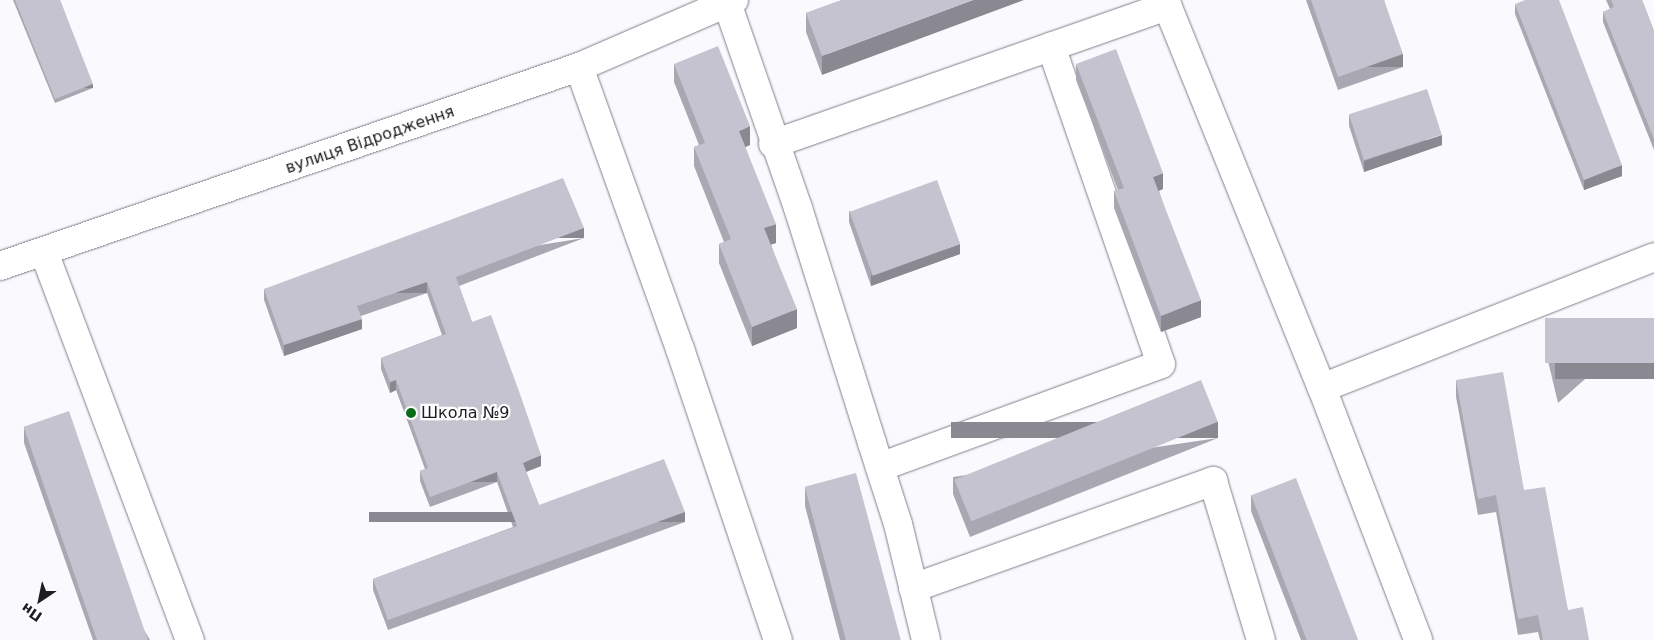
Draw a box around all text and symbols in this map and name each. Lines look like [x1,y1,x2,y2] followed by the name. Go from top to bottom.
[283,102,457,178] street label: вулиця Відродження
[421,403,510,423] place label: Школа №9
[405,407,417,419] marker: Школа №9
[15,575,65,625] north arrow
[18,600,45,625] text: Пн

